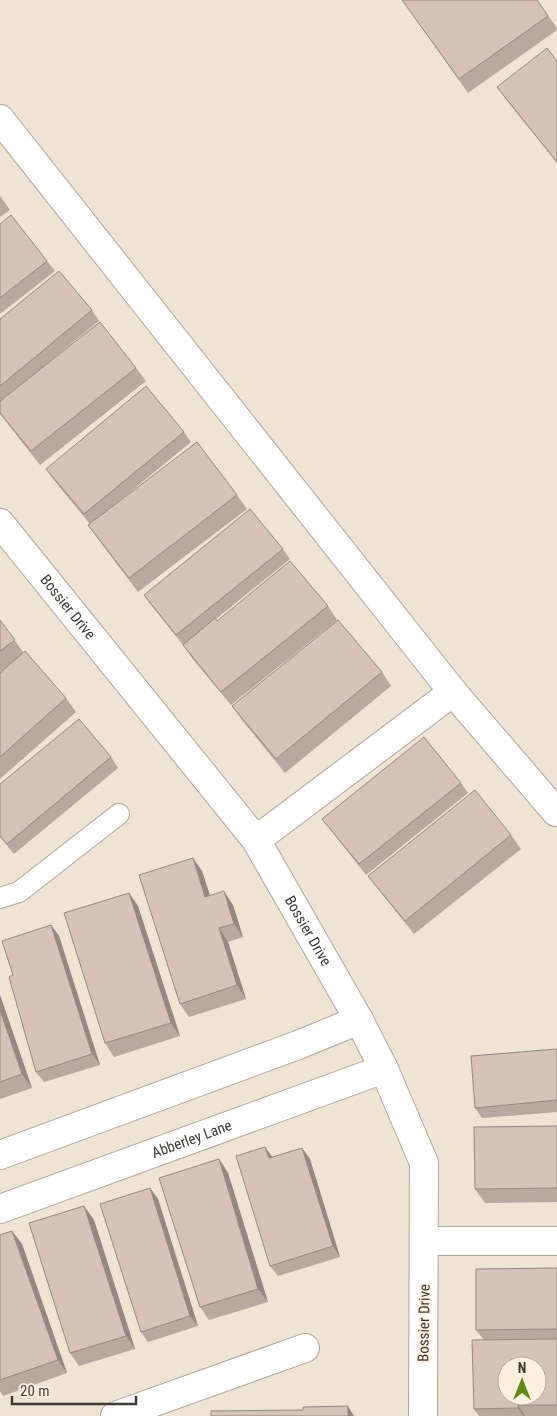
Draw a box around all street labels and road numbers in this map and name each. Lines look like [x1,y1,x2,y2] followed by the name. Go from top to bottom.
[36,571,99,643] street label: Bossier Drive
[281,892,335,969] street label: Bossier Drive
[149,1116,234,1162] street label: Abberley Lane
[414,1284,434,1362] street label: Bossier Drive

